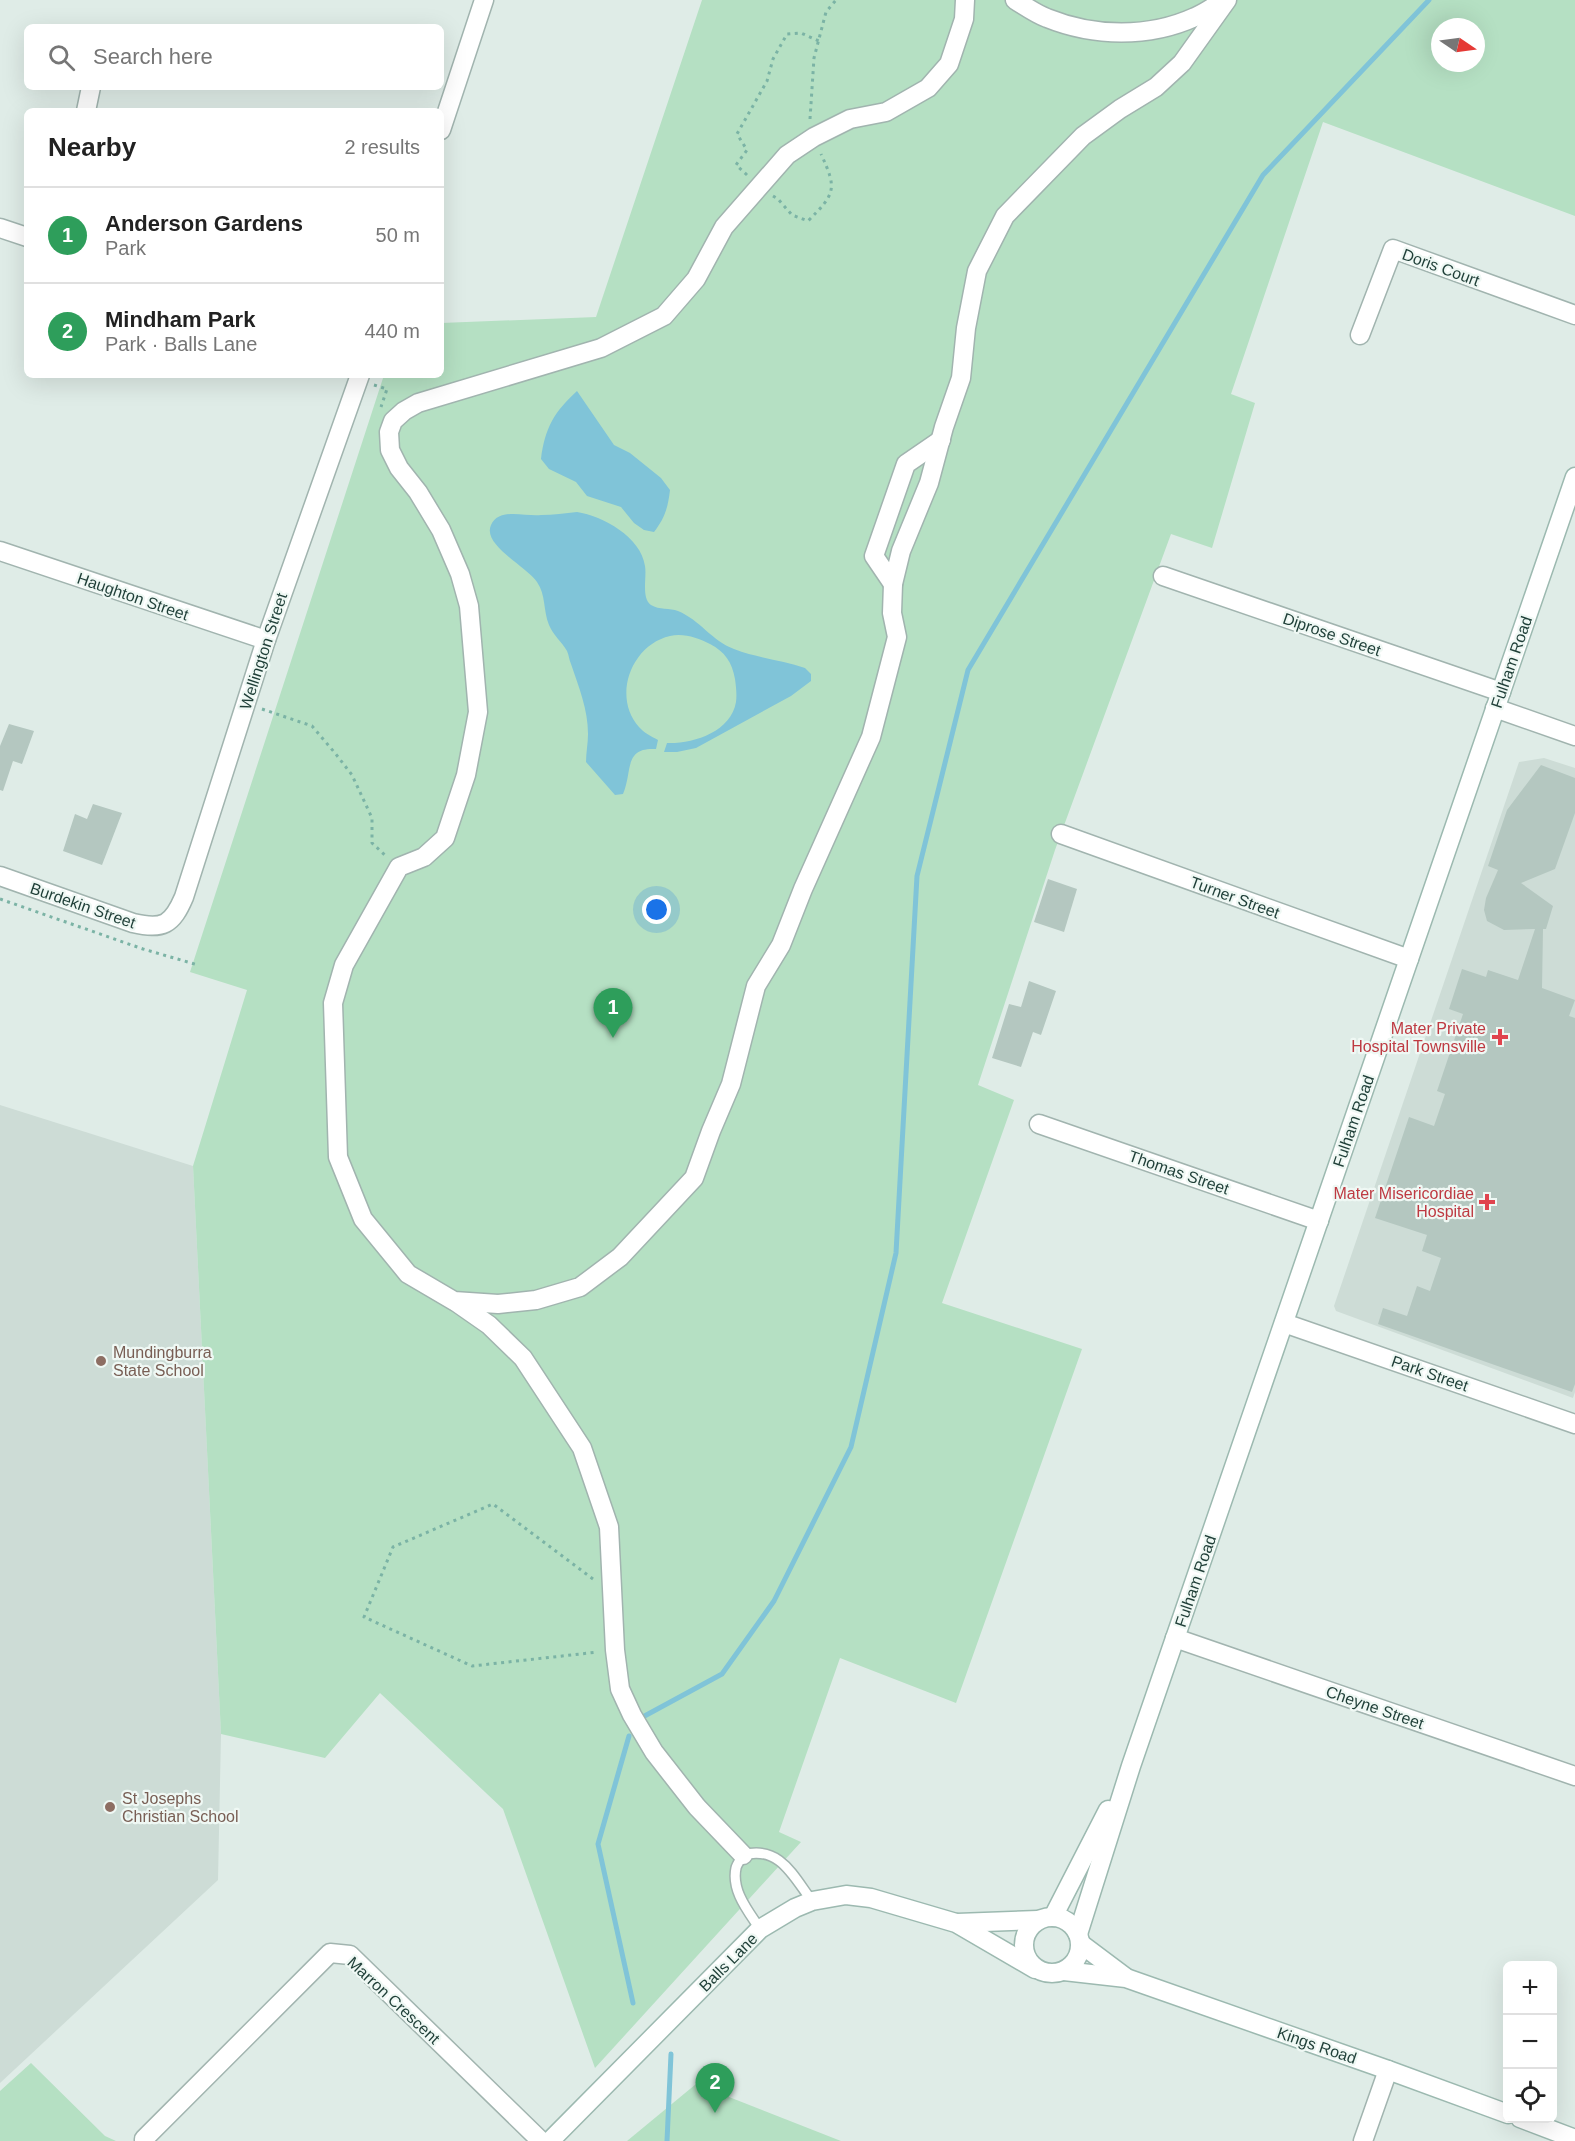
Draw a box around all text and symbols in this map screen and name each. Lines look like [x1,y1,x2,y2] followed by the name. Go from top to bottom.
[1431,18,1485,72] north arrow
[24,24,444,90] search box
[45,41,78,74] icon: search
[93,44,213,69] text: Search here
[48,132,136,162] text: Nearby
[344,136,420,158] text: 2 results
[105,211,303,236] text: Anderson Gardens
[62,224,73,246] text: 1
[376,224,420,246] text: 50 m
[105,237,146,259] text: Park
[1400,246,1482,289] street label: Doris Court
[105,307,255,332] text: Mindham Park
[62,320,73,342] text: 2
[364,320,420,342] text: 440 m
[105,333,257,355] text: Park · Balls Lane
[75,569,191,624] street label: Haughton Street
[237,590,291,712] street label: Wellington Street
[1281,610,1383,659] street label: Diprose Street
[1488,614,1535,710] street label: Fulham Road
[1188,873,1282,922] street label: Turner Street
[28,879,138,932] street label: Burdekin Street
[642,895,671,924] your location
[594,988,632,1038] pin: 1
[1351,1020,1486,1055] place label: Mater Private Hospital Townsville
[1491,1028,1509,1046] marker: Mater Private Hospital Townsville
[1330,1073,1377,1169] street label: Fulham Road
[1126,1147,1232,1198] street label: Thomas Street
[1334,1185,1474,1220] place label: Mater Misericordiae Hospital
[1478,1193,1496,1211] marker: Mater Misericordiae Hospital
[113,1344,212,1379] place label: Mundingburra State School
[1389,1352,1471,1395] street label: Park Street
[94,1354,108,1368] marker: Mundingburra State School
[1172,1533,1219,1629] street label: Fulham Road
[1324,1683,1426,1732] street label: Cheyne Street
[122,1790,239,1825] place label: St Josephs Christian School
[103,1800,117,1814] marker: St Josephs Christian School
[696,1930,761,1995] street label: Balls Lane
[344,1954,443,2048] street label: Marron Crescent
[1503,1961,1557,2123] map controls
[1503,1961,1557,2015] button: +
[1503,2015,1557,2069] button: −
[1275,2024,1359,2067] street label: Kings Road
[696,2064,734,2113] pin: 2
[1503,2069,1557,2123] button: locate

